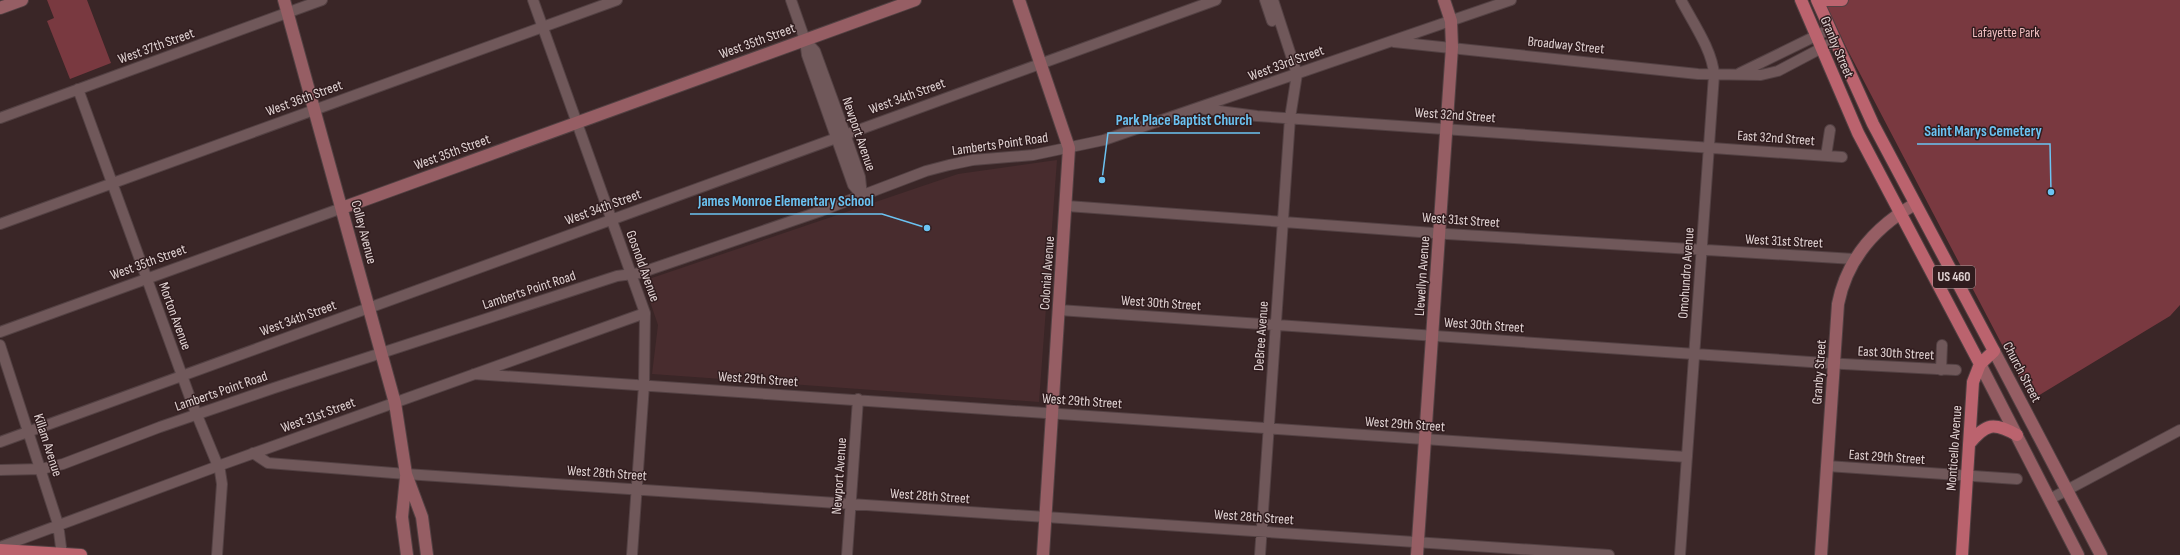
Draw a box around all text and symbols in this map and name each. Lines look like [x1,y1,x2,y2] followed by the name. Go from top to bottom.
[1816,14,1858,80] street label: Granby Street
[717,19,797,63] street label: West 35th Street
[116,24,196,68] street label: West 37th Street
[1972,24,2040,41] park label: Lafayette Park
[1527,33,1605,57] street label: Broadway Street
[1246,41,1326,85] street label: West 33rd Street
[867,74,947,118] street label: West 34th Street
[263,76,345,120] street label: West 36th Street
[838,95,880,173] street label: Newport Avenue
[1414,104,1496,126] street label: West 32nd Street
[1108,106,1260,133] callout: Park Place Baptist Church
[1116,111,1252,130] text: Park Place Baptist Church
[1917,117,2050,144] callout: Saint Marys Cemetery
[1924,122,2042,141] text: Saint Marys Cemetery
[1737,127,1815,149] street label: East 32nd Street
[951,129,1049,159] street label: Lamberts Point Road
[412,130,492,174] street label: West 35th Street
[563,185,643,229] street label: West 34th Street
[690,187,882,214] callout: James Monroe Elementary School
[697,192,874,211] text: James Monroe Elementary School
[347,198,381,266] street label: Colley Avenue
[1422,209,1500,231] street label: West 31st Street
[1674,227,1698,319] street label: Omohundro Avenue
[622,228,664,304] street label: Gosnold Avenue
[1745,230,1823,252] street label: West 31st Street
[1036,236,1058,310] street label: Colonial Avenue
[1411,236,1433,316] street label: Llewellyn Avenue
[108,240,188,284] street label: West 35th Street
[1933,266,1975,288] road number: US 460
[480,267,578,313] street label: Lamberts Point Road
[155,280,195,352] street label: Morton Avenue
[1120,292,1202,314] street label: West 30th Street
[258,296,338,340] street label: West 34th Street
[1250,300,1272,372] street label: DeBree Avenue
[1443,314,1525,336] street label: West 30th Street
[1808,339,1830,405] street label: Granby Street
[1999,339,2045,405] street label: Church Street
[1857,343,1935,363] street label: East 30th Street
[172,367,270,415] street label: Lamberts Point Road
[717,368,799,390] street label: West 29th Street
[1041,390,1123,412] street label: West 29th Street
[279,394,357,436] street label: West 31st Street
[1943,405,1965,491] street label: Monticello Avenue
[30,411,66,479] street label: Killam Avenue
[1364,413,1446,435] street label: West 29th Street
[828,437,850,515] street label: Newport Avenue
[1848,446,1926,468] street label: East 29th Street
[567,462,647,484] street label: West 28th Street
[890,485,970,507] street label: West 28th Street
[1214,506,1294,528] street label: West 28th Street

